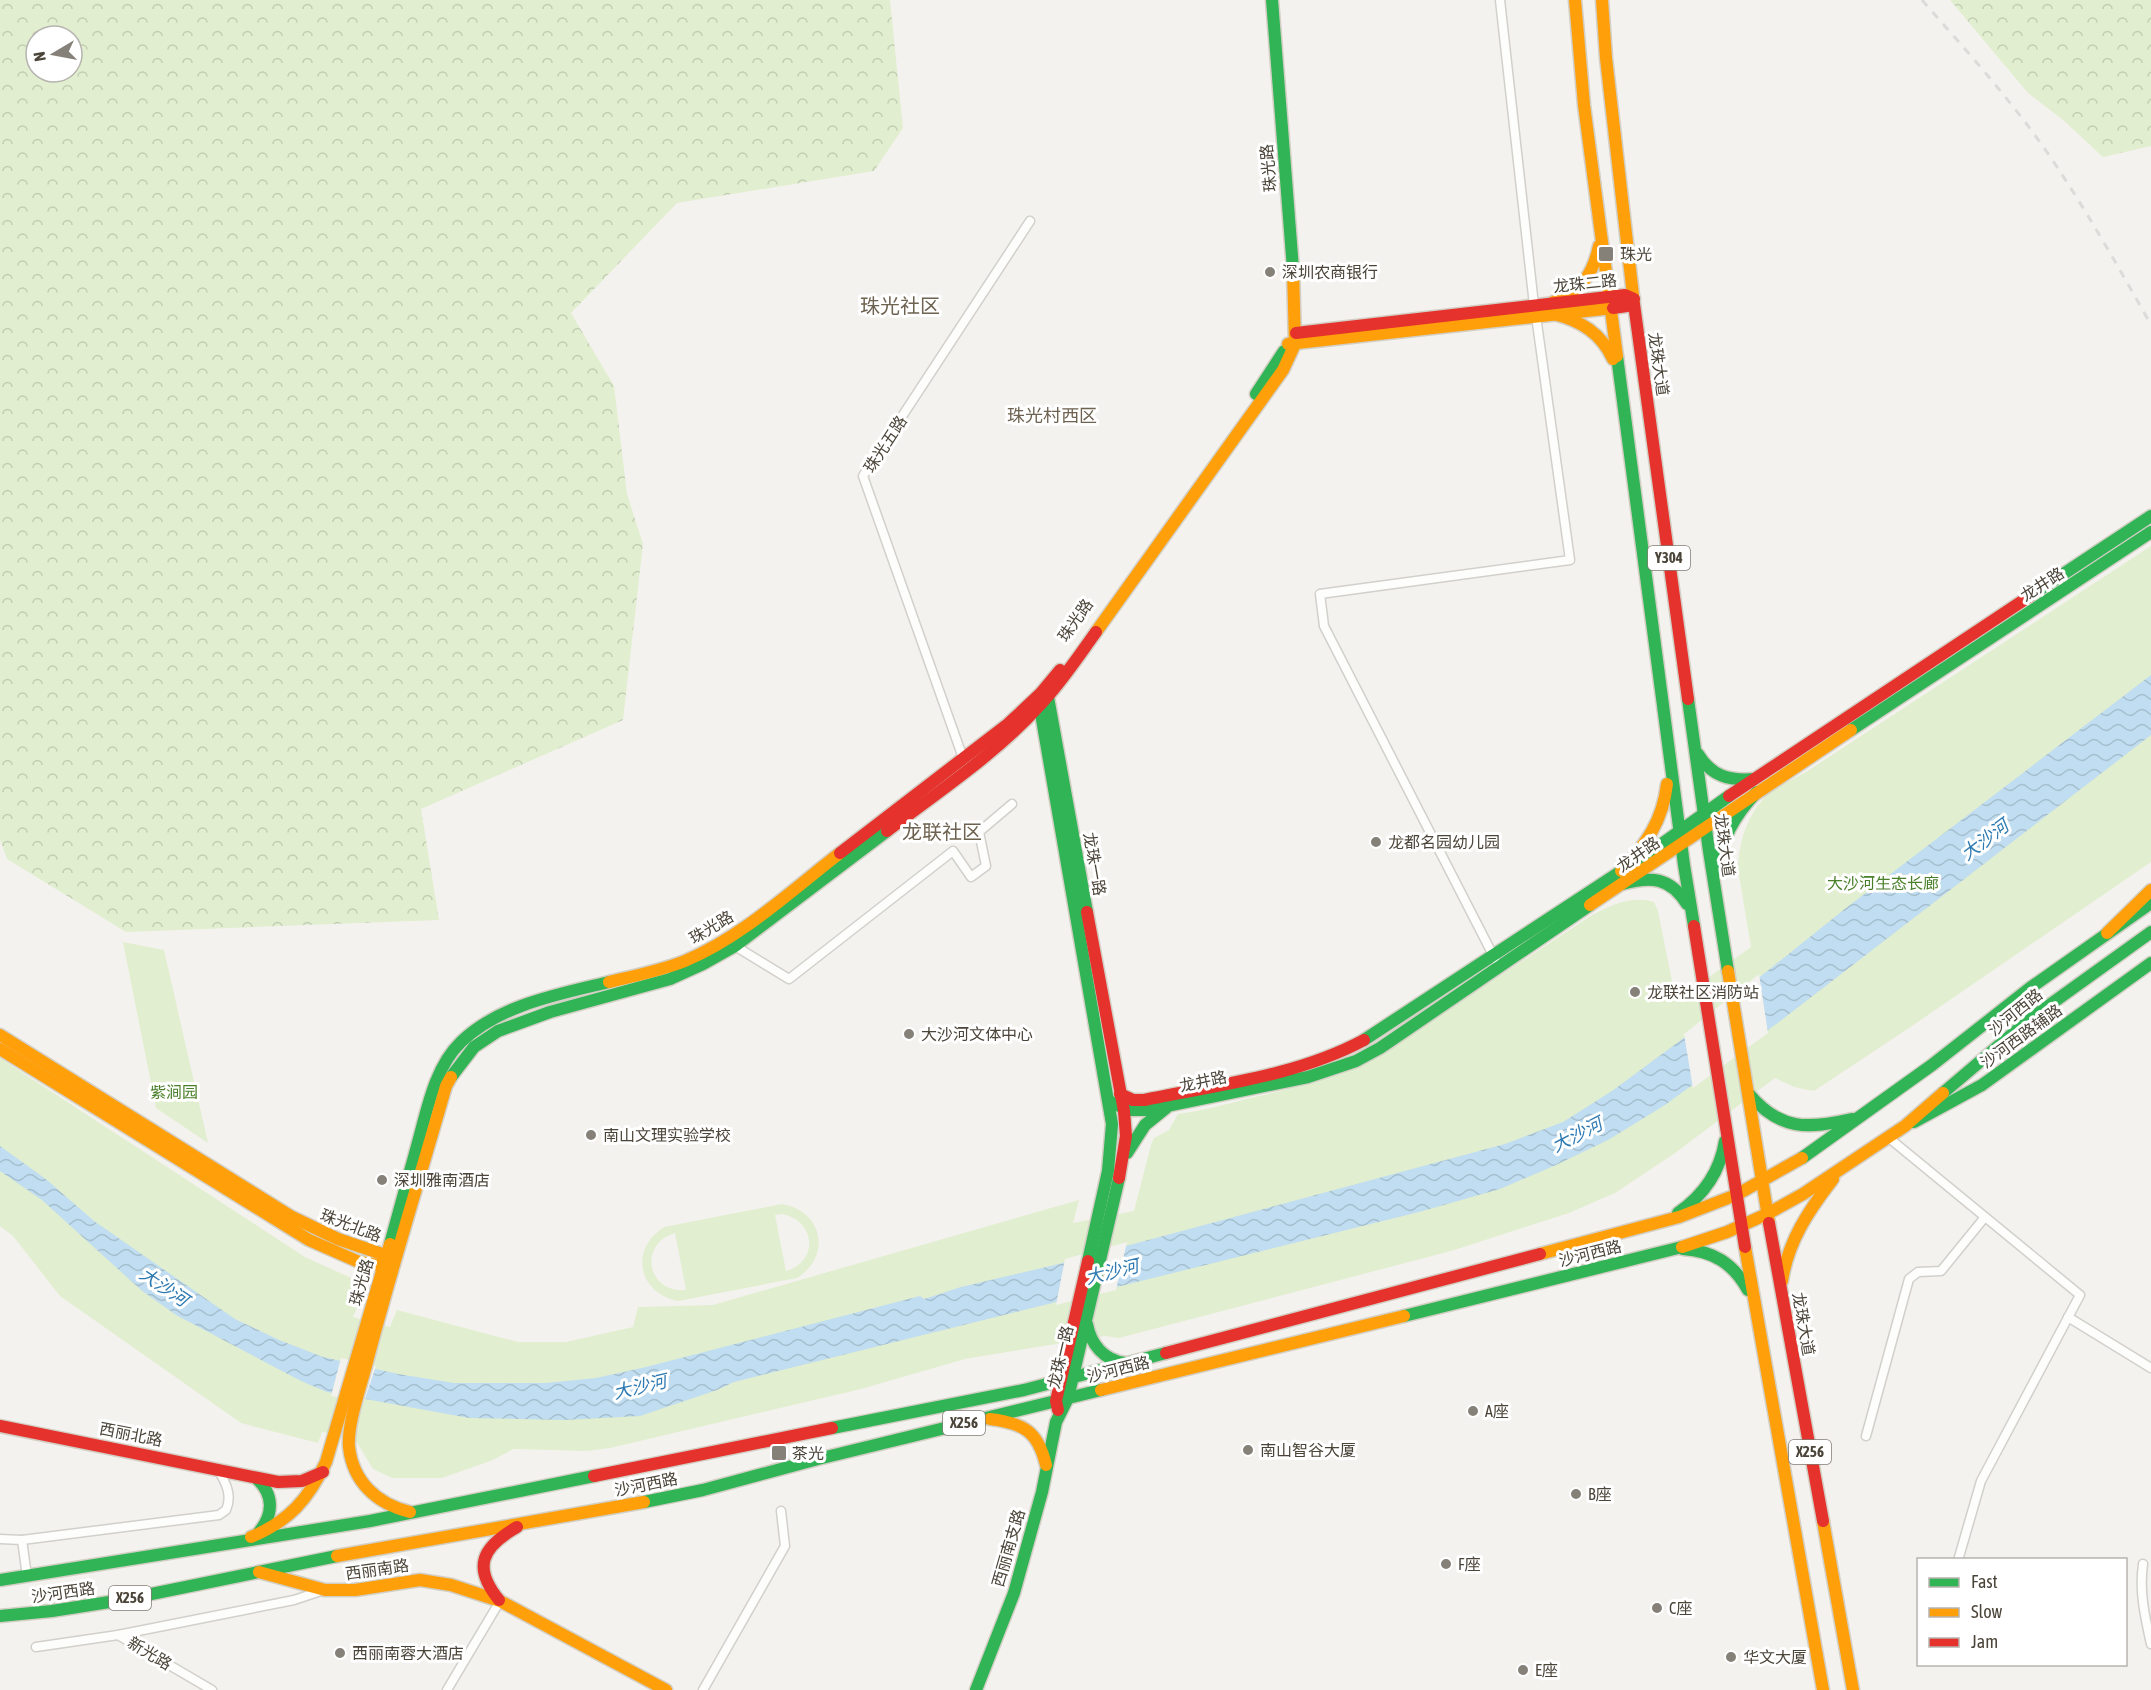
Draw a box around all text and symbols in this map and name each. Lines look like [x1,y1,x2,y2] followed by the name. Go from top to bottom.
[24,24,84,84] north arrow
[30,50,49,63] text: N
[1257,143,1279,193] street label: 珠光路
[1597,245,1615,263] marker: 珠光
[1620,245,1652,263] place label: 珠光
[1282,263,1378,281] place label: 深圳农商银行
[1263,265,1277,279] marker: 深圳农商银行
[1552,271,1618,295] street label: 龙珠二路
[860,294,940,317] district label: 珠光社区
[1646,331,1672,397] street label: 龙珠大道
[1007,405,1097,426] district label: 珠光村西区
[860,412,910,476] street label: 珠光五路
[1648,546,1690,570] road number: Y304
[2017,563,2067,605] street label: 龙井路
[1054,595,1096,645] street label: 珠光路
[1712,812,1738,878] street label: 龙珠大道
[1957,813,2015,864] water label: 大沙河
[902,820,982,843] district label: 龙联社区
[1081,831,1109,897] street label: 龙珠一路
[1388,833,1500,851] place label: 龙都名园幼儿园
[1613,833,1663,875] street label: 龙井路
[1369,835,1383,849] marker: 龙都名园幼儿园
[1827,874,1939,892] park label: 大沙河生态长廊
[686,907,736,947] street label: 珠光路
[1647,983,1759,1001] place label: 龙联社区消防站
[1628,985,1642,999] marker: 龙联社区消防站
[1984,985,2046,1039] street label: 沙河西路
[1977,1001,2065,1071] street label: 沙河西路辅路
[921,1025,1033,1043] place label: 大沙河文体中心
[902,1027,916,1041] marker: 大沙河文体中心
[1178,1067,1228,1095] street label: 龙井路
[150,1083,198,1101] park label: 紫涧园
[1548,1112,1608,1156] water label: 大沙河
[603,1126,731,1144] place label: 南山文理实验学校
[584,1128,598,1142] marker: 南山文理实验学校
[394,1171,490,1189] place label: 深圳雅南酒店
[375,1173,389,1187] marker: 深圳雅南酒店
[318,1205,384,1245] street label: 珠光北路
[1557,1237,1623,1269] street label: 沙河西路
[1083,1254,1144,1288] water label: 大沙河
[346,1256,376,1308] street label: 珠光路
[136,1263,195,1312] water label: 大沙河
[1790,1291,1818,1357] street label: 龙珠大道
[1044,1324,1076,1390] street label: 龙珠一路
[1085,1353,1151,1385] street label: 沙河西路
[611,1370,671,1403] water label: 大沙河
[1485,1402,1509,1420] place label: A座
[1466,1404,1480,1418] marker: A座
[943,1411,985,1435] road number: X256
[98,1419,164,1449] street label: 西丽北路
[1789,1440,1831,1464] road number: X256
[1260,1441,1356,1459] place label: 南山智谷大厦
[1241,1443,1255,1457] marker: 南山智谷大厦
[770,1444,788,1462] marker: 茶光
[792,1444,824,1462] place label: 茶光
[613,1469,679,1499] street label: 沙河西路
[1588,1485,1612,1503] place label: B座
[1569,1487,1583,1501] marker: B座
[988,1507,1028,1589] street label: 西丽南支路
[1458,1555,1480,1573] place label: F座
[344,1556,410,1582] street label: 西丽南路
[1439,1557,1453,1571] marker: F座
[1917,1558,2127,1666] legend
[1971,1571,1998,1592] text: Fast
[30,1579,96,1605] street label: 沙河西路
[109,1586,151,1610] road number: X256
[1669,1599,1692,1617] place label: C座
[1650,1601,1664,1615] marker: C座
[1971,1601,2002,1622] text: Slow
[1971,1631,1998,1652] text: Jam
[125,1633,175,1673] street label: 新光路
[352,1644,464,1662] place label: 西丽南蓉大酒店
[333,1646,347,1660] marker: 西丽南蓉大酒店
[1743,1648,1807,1666] place label: 华文大厦
[1724,1650,1738,1664] marker: 华文大厦
[1535,1661,1558,1679] place label: E座
[1516,1663,1530,1677] marker: E座

